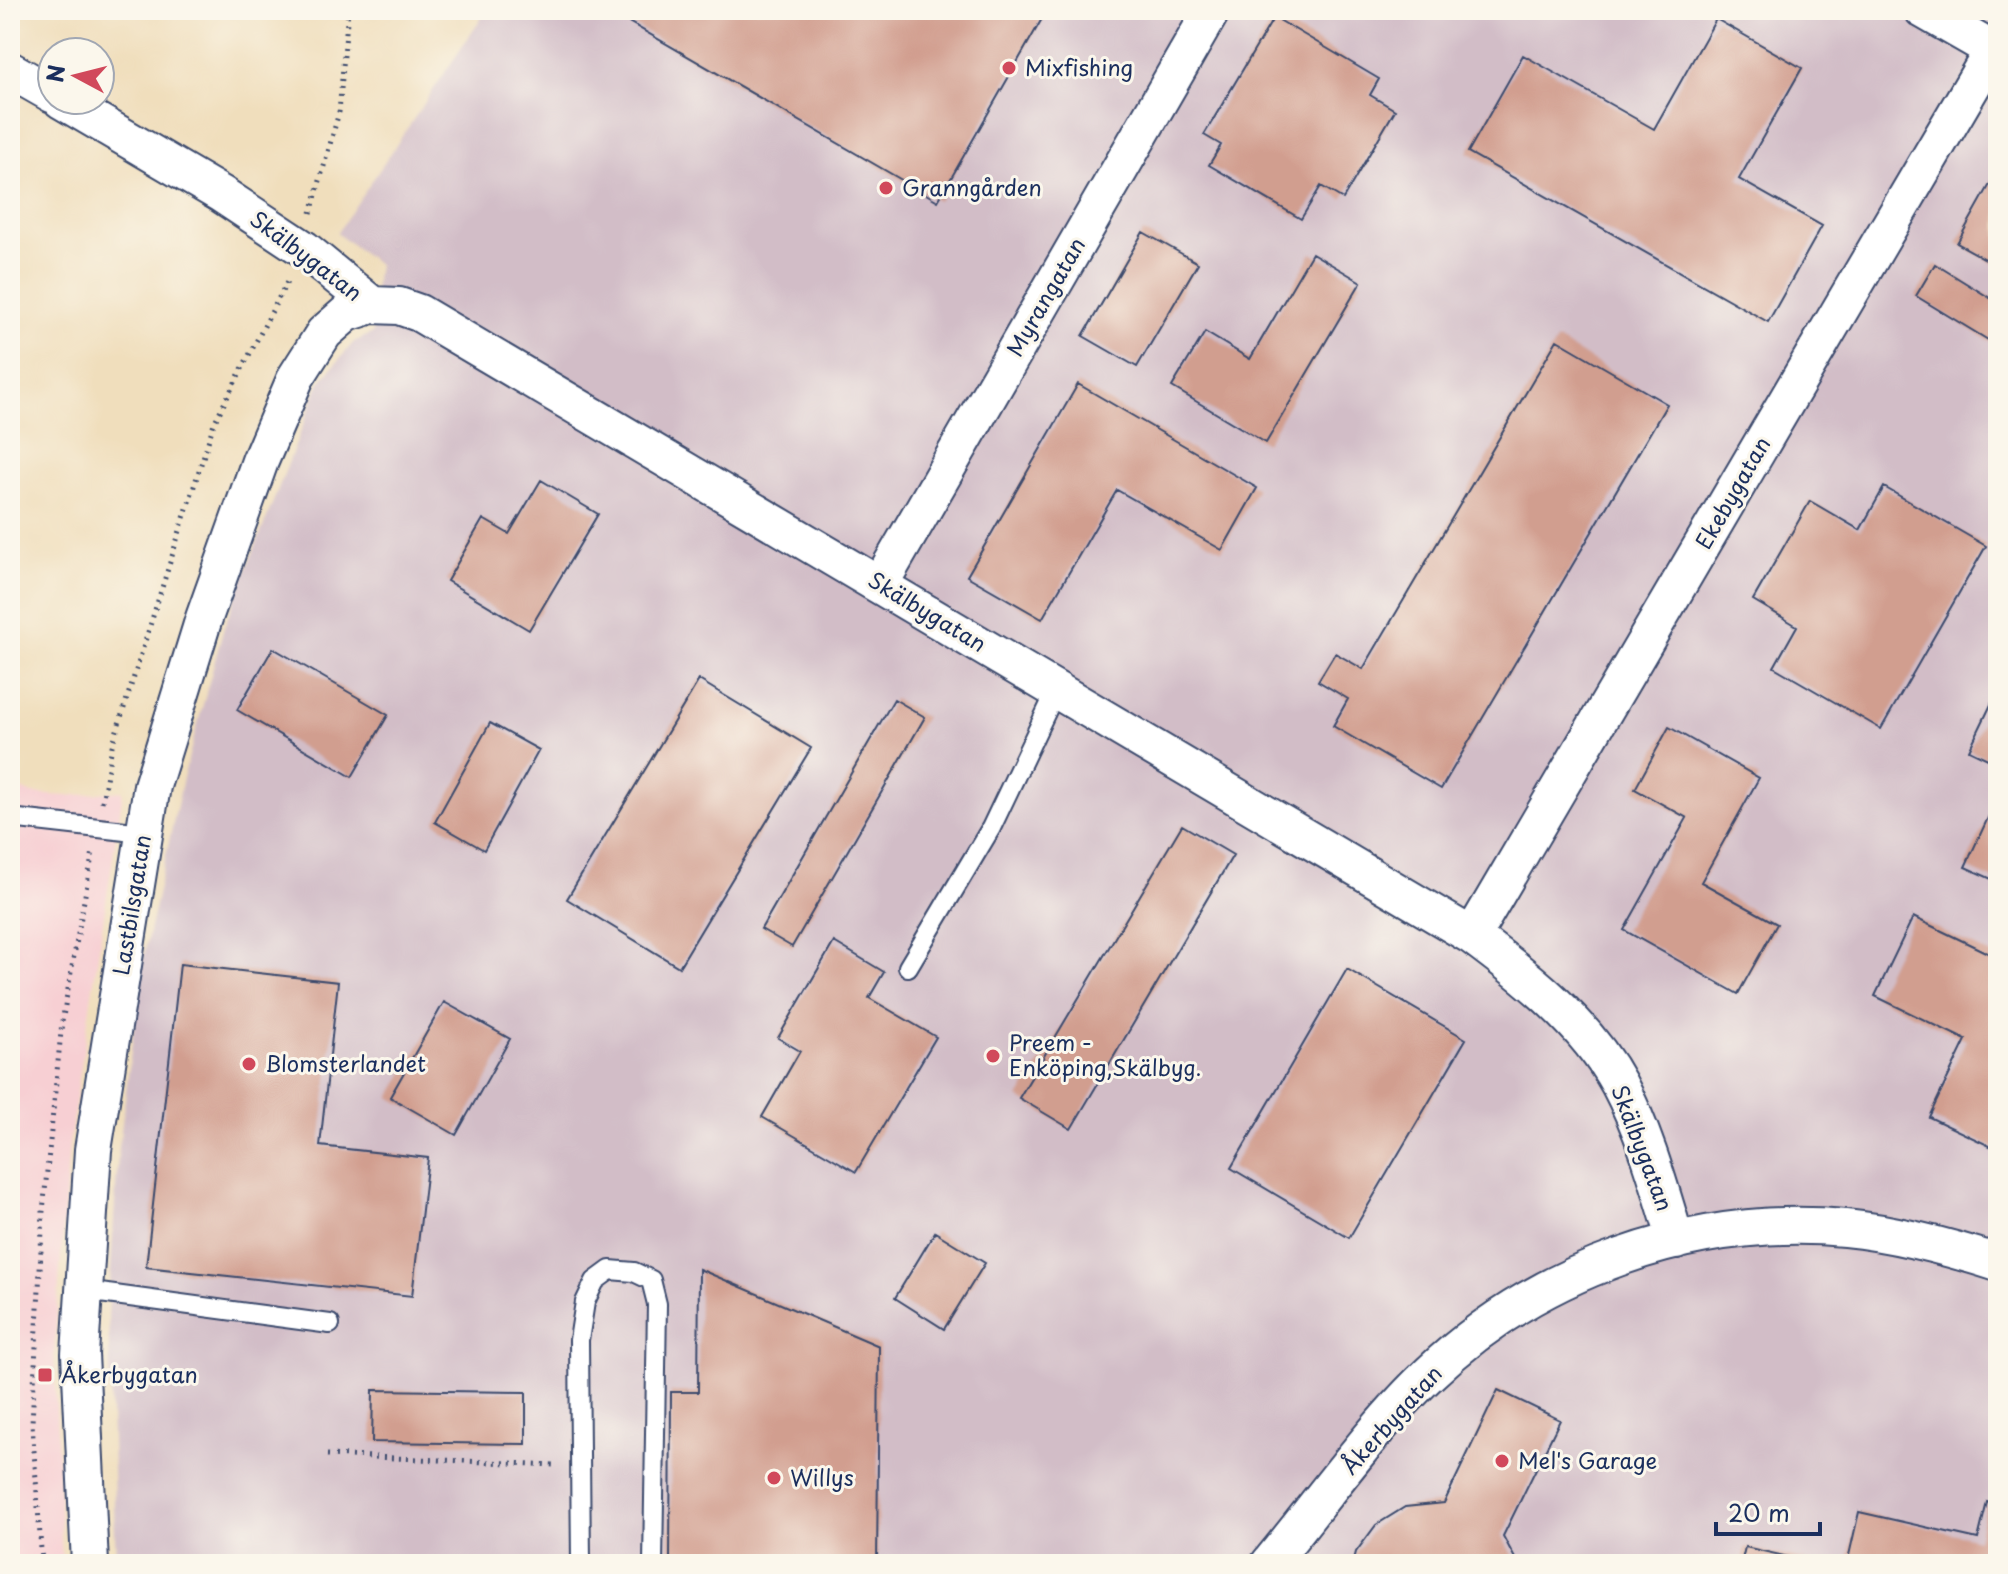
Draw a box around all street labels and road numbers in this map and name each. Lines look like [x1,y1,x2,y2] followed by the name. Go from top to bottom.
[244,202,370,308] street label: Skälbygatan
[997,231,1092,362] street label: Myrangatan
[1686,430,1777,555] street label: Ekebygatan
[862,562,993,659] street label: Skälbygatan
[103,832,158,977] street label: Lastbilsgatan
[1604,1079,1683,1215] street label: Skälbygatan
[1333,1357,1449,1481] street label: Åkerbygatan

